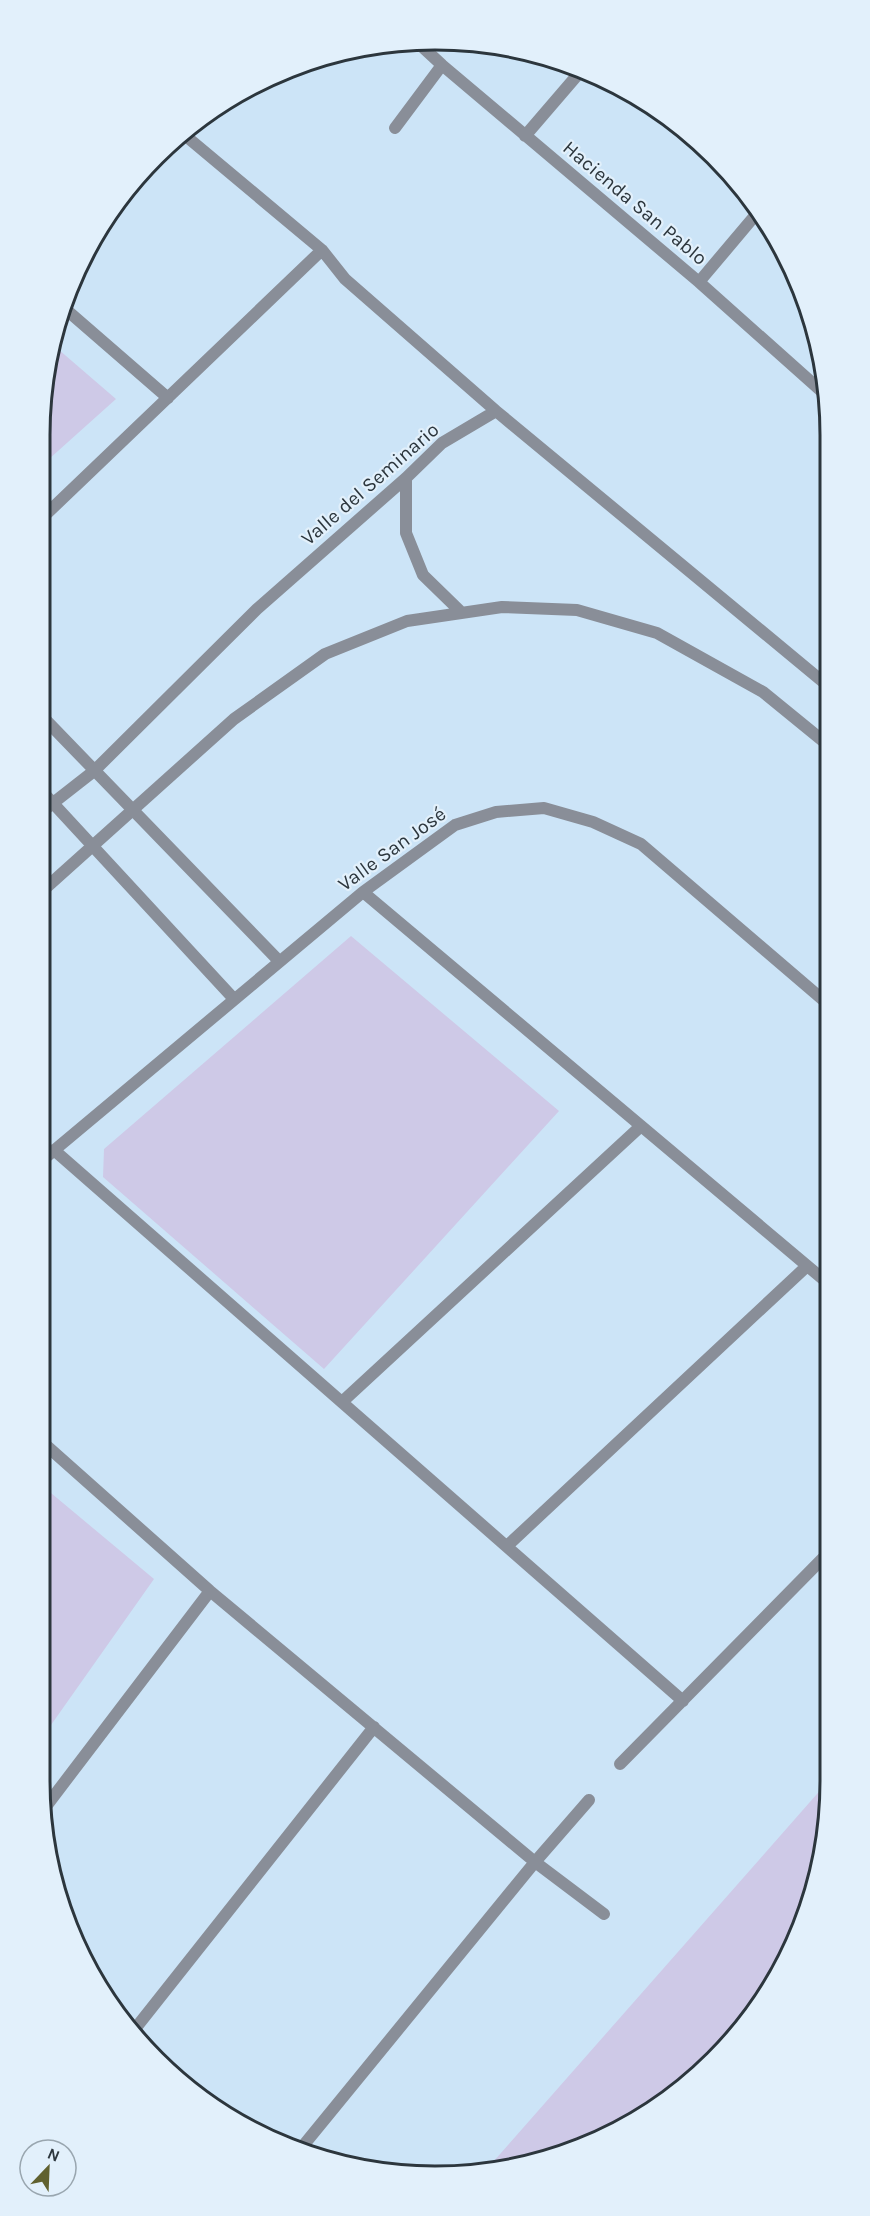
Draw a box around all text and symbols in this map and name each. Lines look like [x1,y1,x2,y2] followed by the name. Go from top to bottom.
[558,136,712,270] street label: Hacienda San Pablo
[297,418,443,550] street label: Valle del Seminario
[334,802,450,896] street label: Valle San José
[18,2138,78,2198] north arrow
[45,2144,63,2166] text: N

